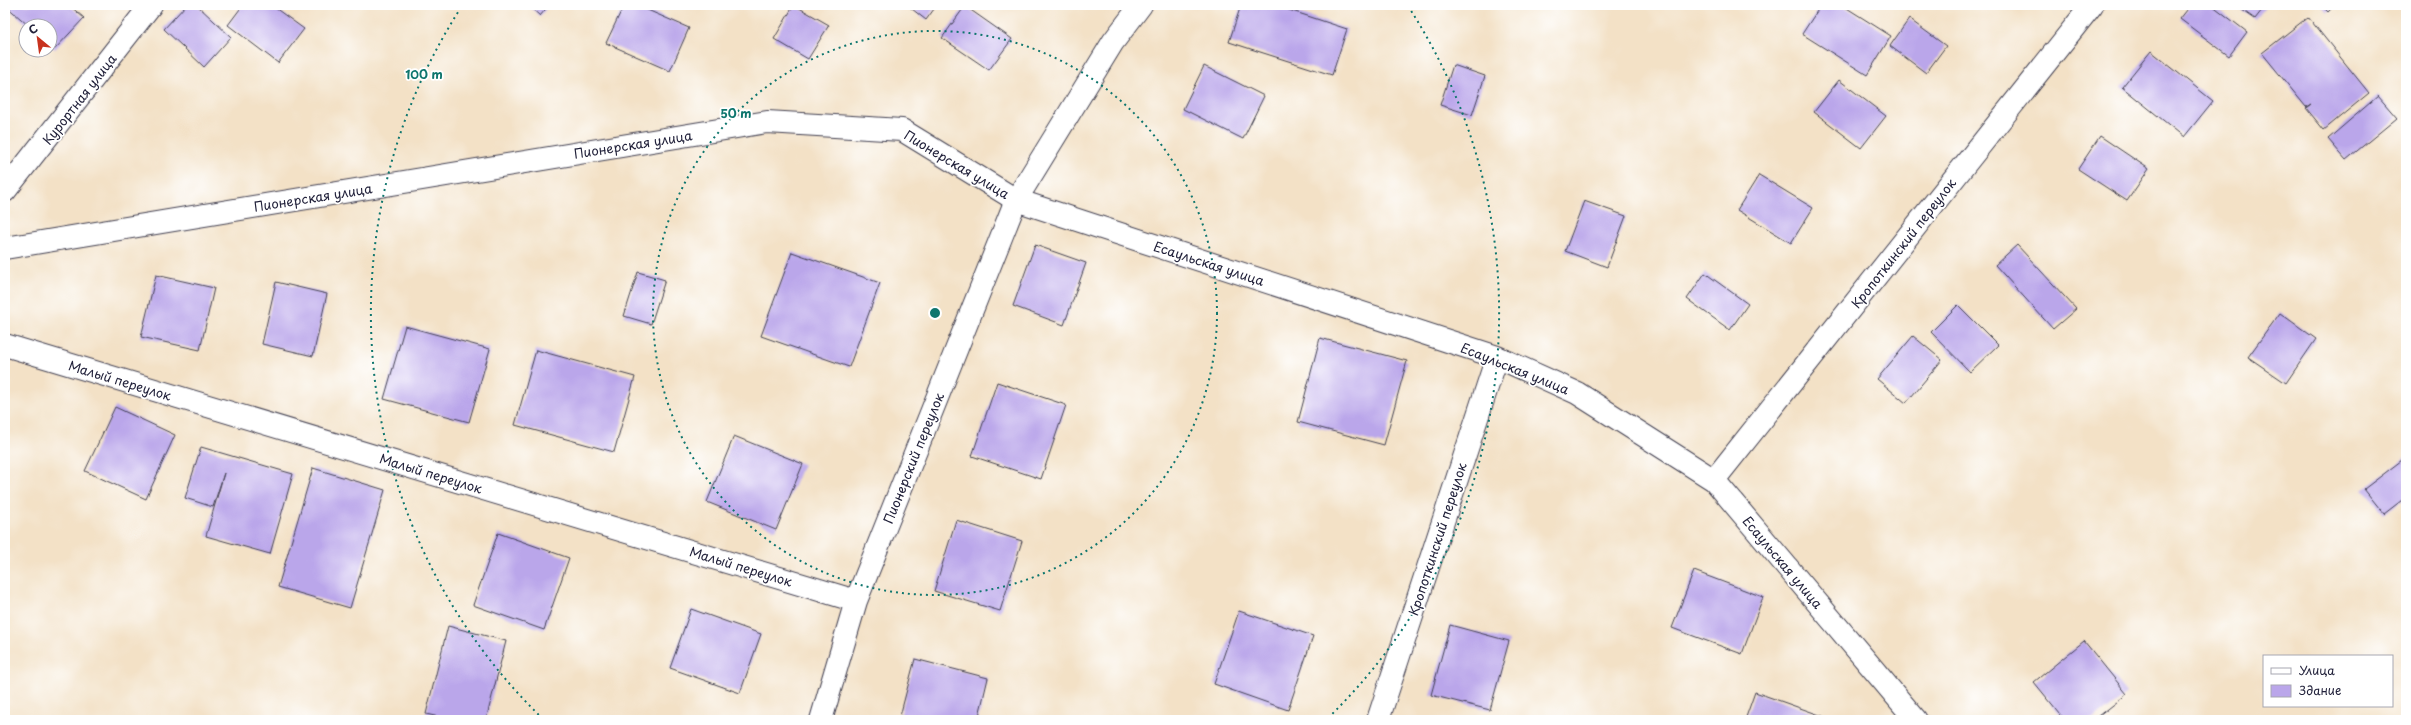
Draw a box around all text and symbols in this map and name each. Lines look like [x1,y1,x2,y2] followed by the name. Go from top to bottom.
[18,18,58,58] north arrow
[25,19,41,38] text: С
[37,49,121,148] street label: Курортная улица
[405,65,443,83] text: 100 m
[720,104,752,122] text: 50 m
[572,125,694,163] street label: Пионерская улица
[901,125,1014,203] street label: Пионерская улица
[1846,174,1960,312] street label: Кропоткинский переулок
[252,178,374,216] street label: Пионерская улица
[1151,236,1268,290] street label: Есаульская улица
[928,306,942,320] centre of rings
[1458,338,1573,399] street label: Есаульская улица
[66,355,174,405] street label: Малый переулок
[878,389,948,526] street label: Пионерский переулок
[377,448,485,498] street label: Малый переулок
[1403,460,1471,618] street label: Кропоткинский переулок
[1739,512,1828,613] street label: Есаульская улица
[687,541,795,591] street label: Малый переулок
[2263,655,2393,707] legend
[2299,661,2335,679] text: Улица
[2299,681,2341,699] text: Здание

